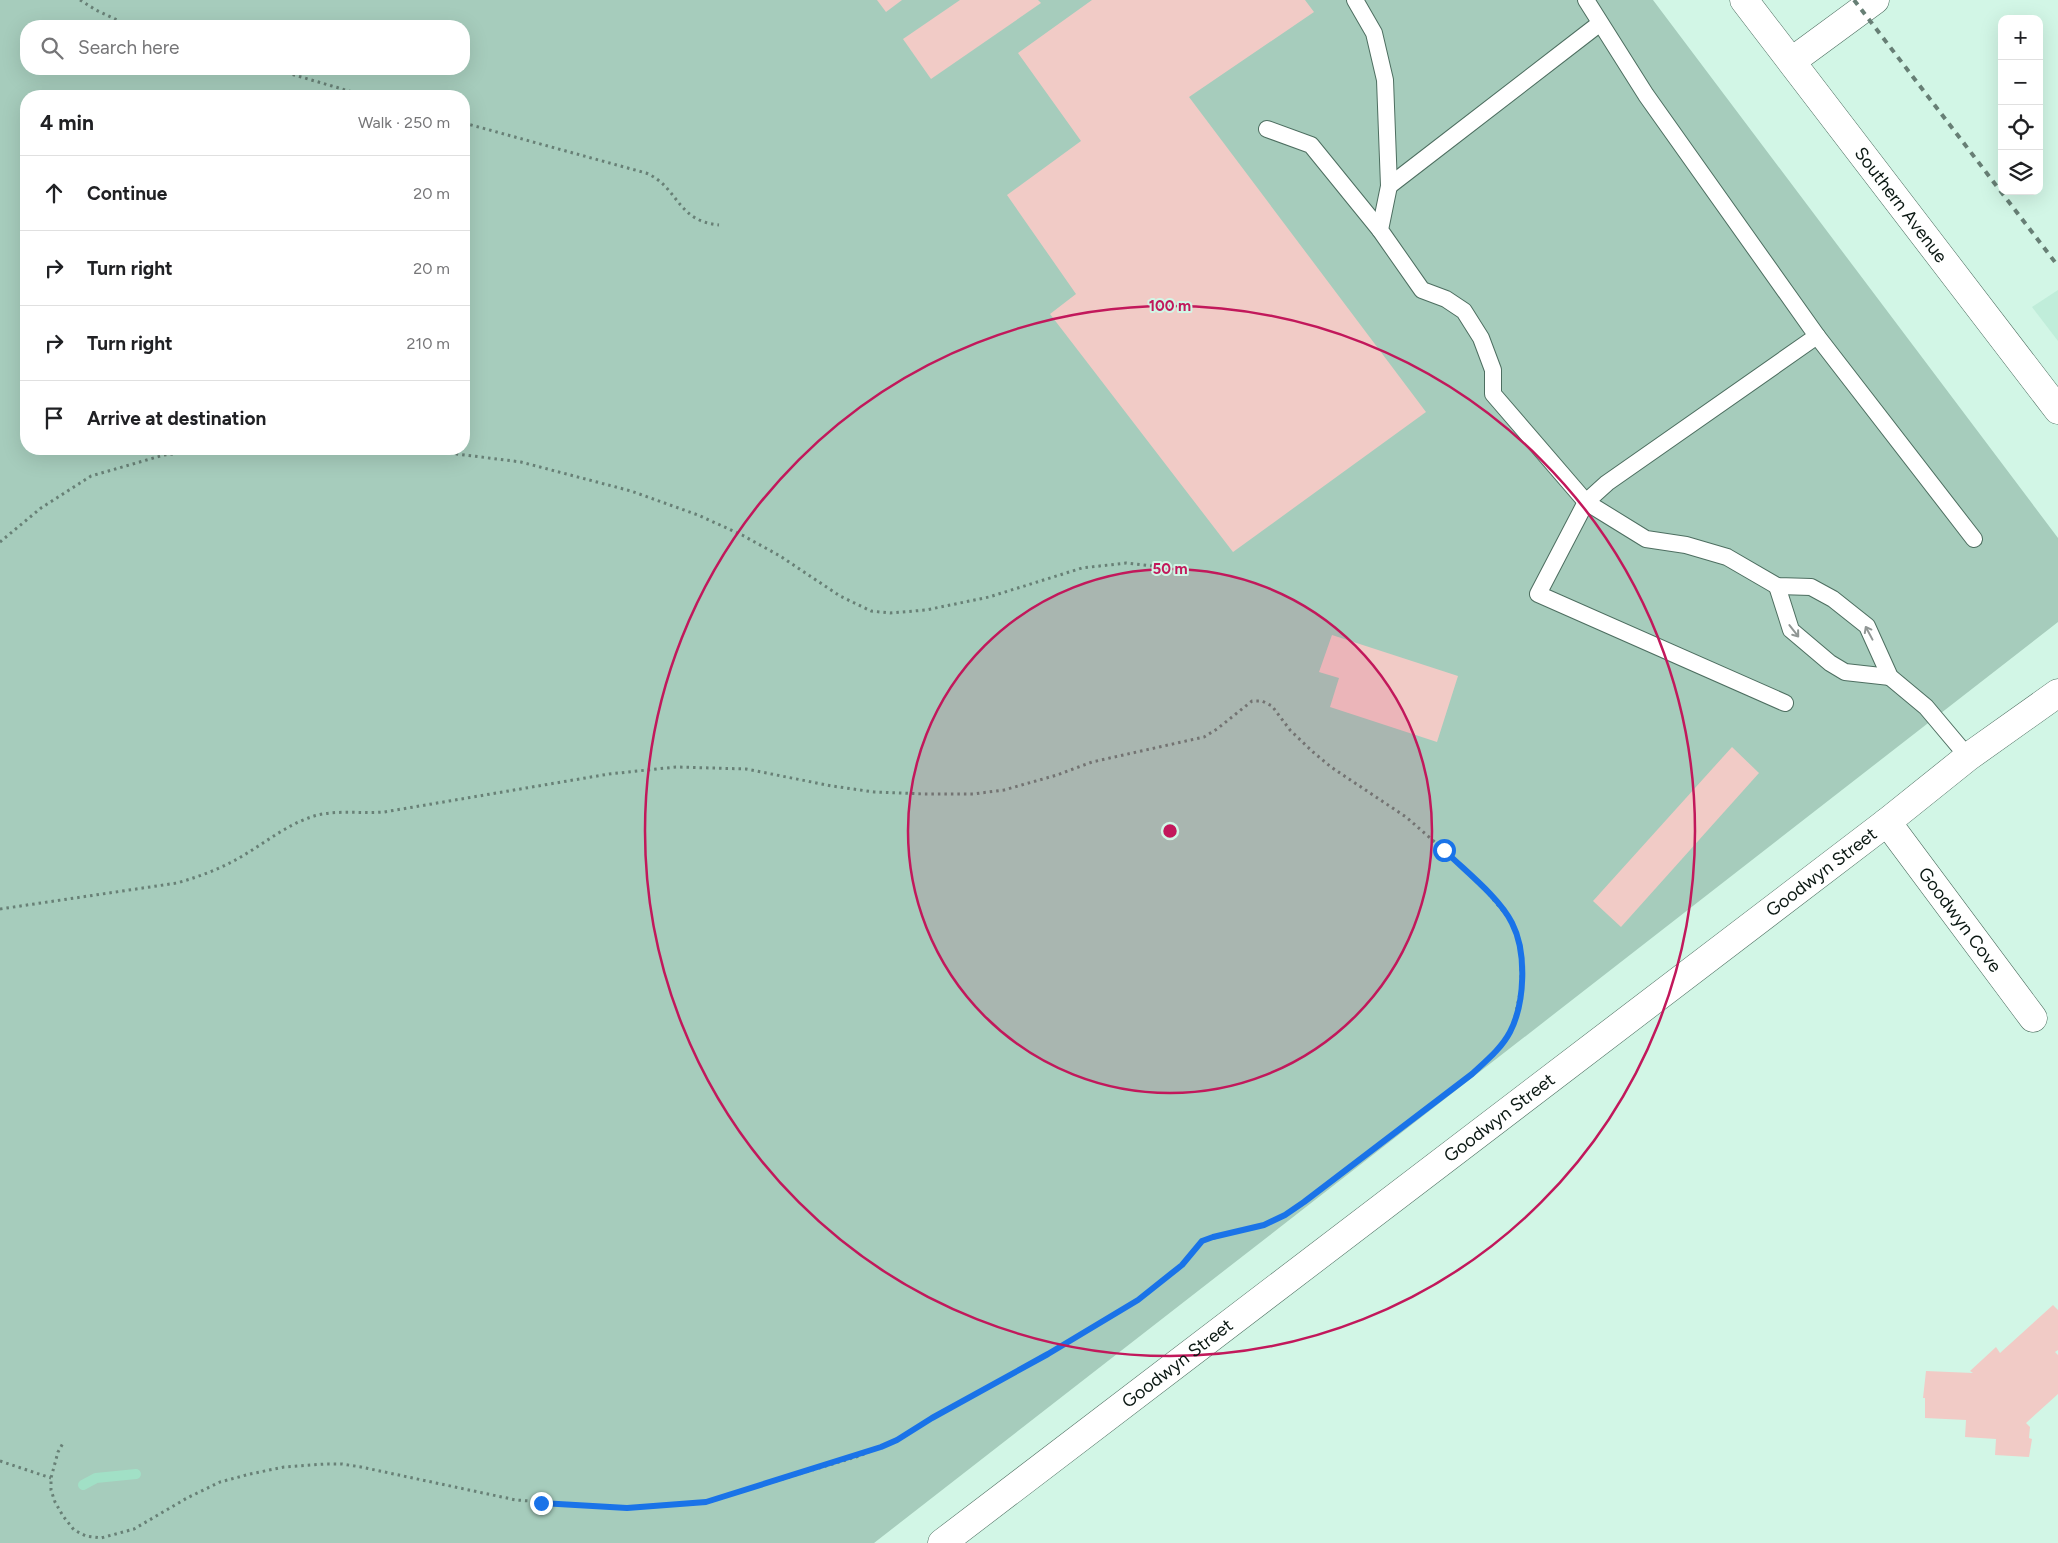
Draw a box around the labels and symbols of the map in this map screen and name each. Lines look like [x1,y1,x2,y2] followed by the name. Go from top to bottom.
[1850,143,1952,267] street label: Southern Avenue
[1149,297,1191,315] text: 100 m
[1152,560,1188,578] text: 50 m
[1789,624,1800,637] one-way arrow
[1864,625,1874,640] one-way arrow
[1161,822,1179,840] centre of rings
[1761,823,1881,921] street label: Goodwyn Street
[1433,839,1456,862] route start
[1914,863,2006,977] street label: Goodwyn Cove
[1439,1068,1559,1167] street label: Goodwyn Street
[1118,1314,1237,1413] street label: Goodwyn Street
[530,1492,553,1515] route end

